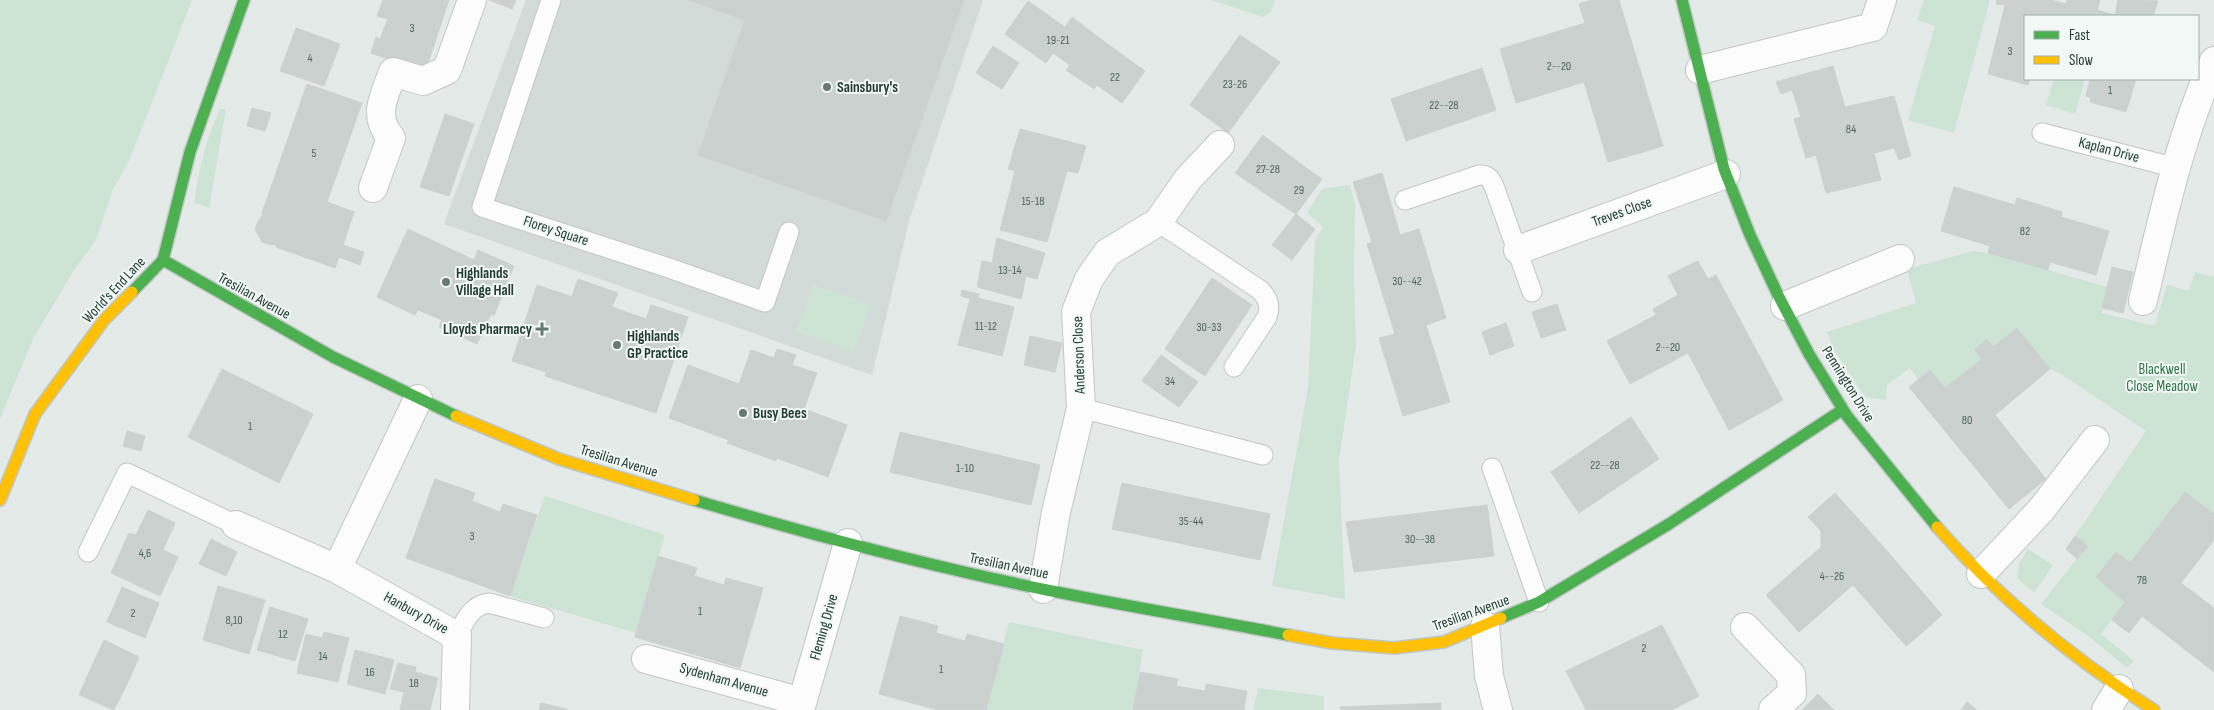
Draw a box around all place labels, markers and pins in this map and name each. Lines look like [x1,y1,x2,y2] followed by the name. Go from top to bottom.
[837,78,898,97] place label: Sainsbury's
[821,81,833,93] marker: Sainsbury's
[456,264,514,300] place label: Highlands Village Hall
[440,276,452,288] marker: Highlands Village Hall
[443,320,533,339] place label: Lloyds Pharmacy
[536,323,548,335] marker: Lloyds Pharmacy
[627,327,688,363] place label: Highlands GP Practice
[611,339,623,351] marker: Highlands GP Practice
[753,404,807,423] place label: Busy Bees
[737,407,749,419] marker: Busy Bees

